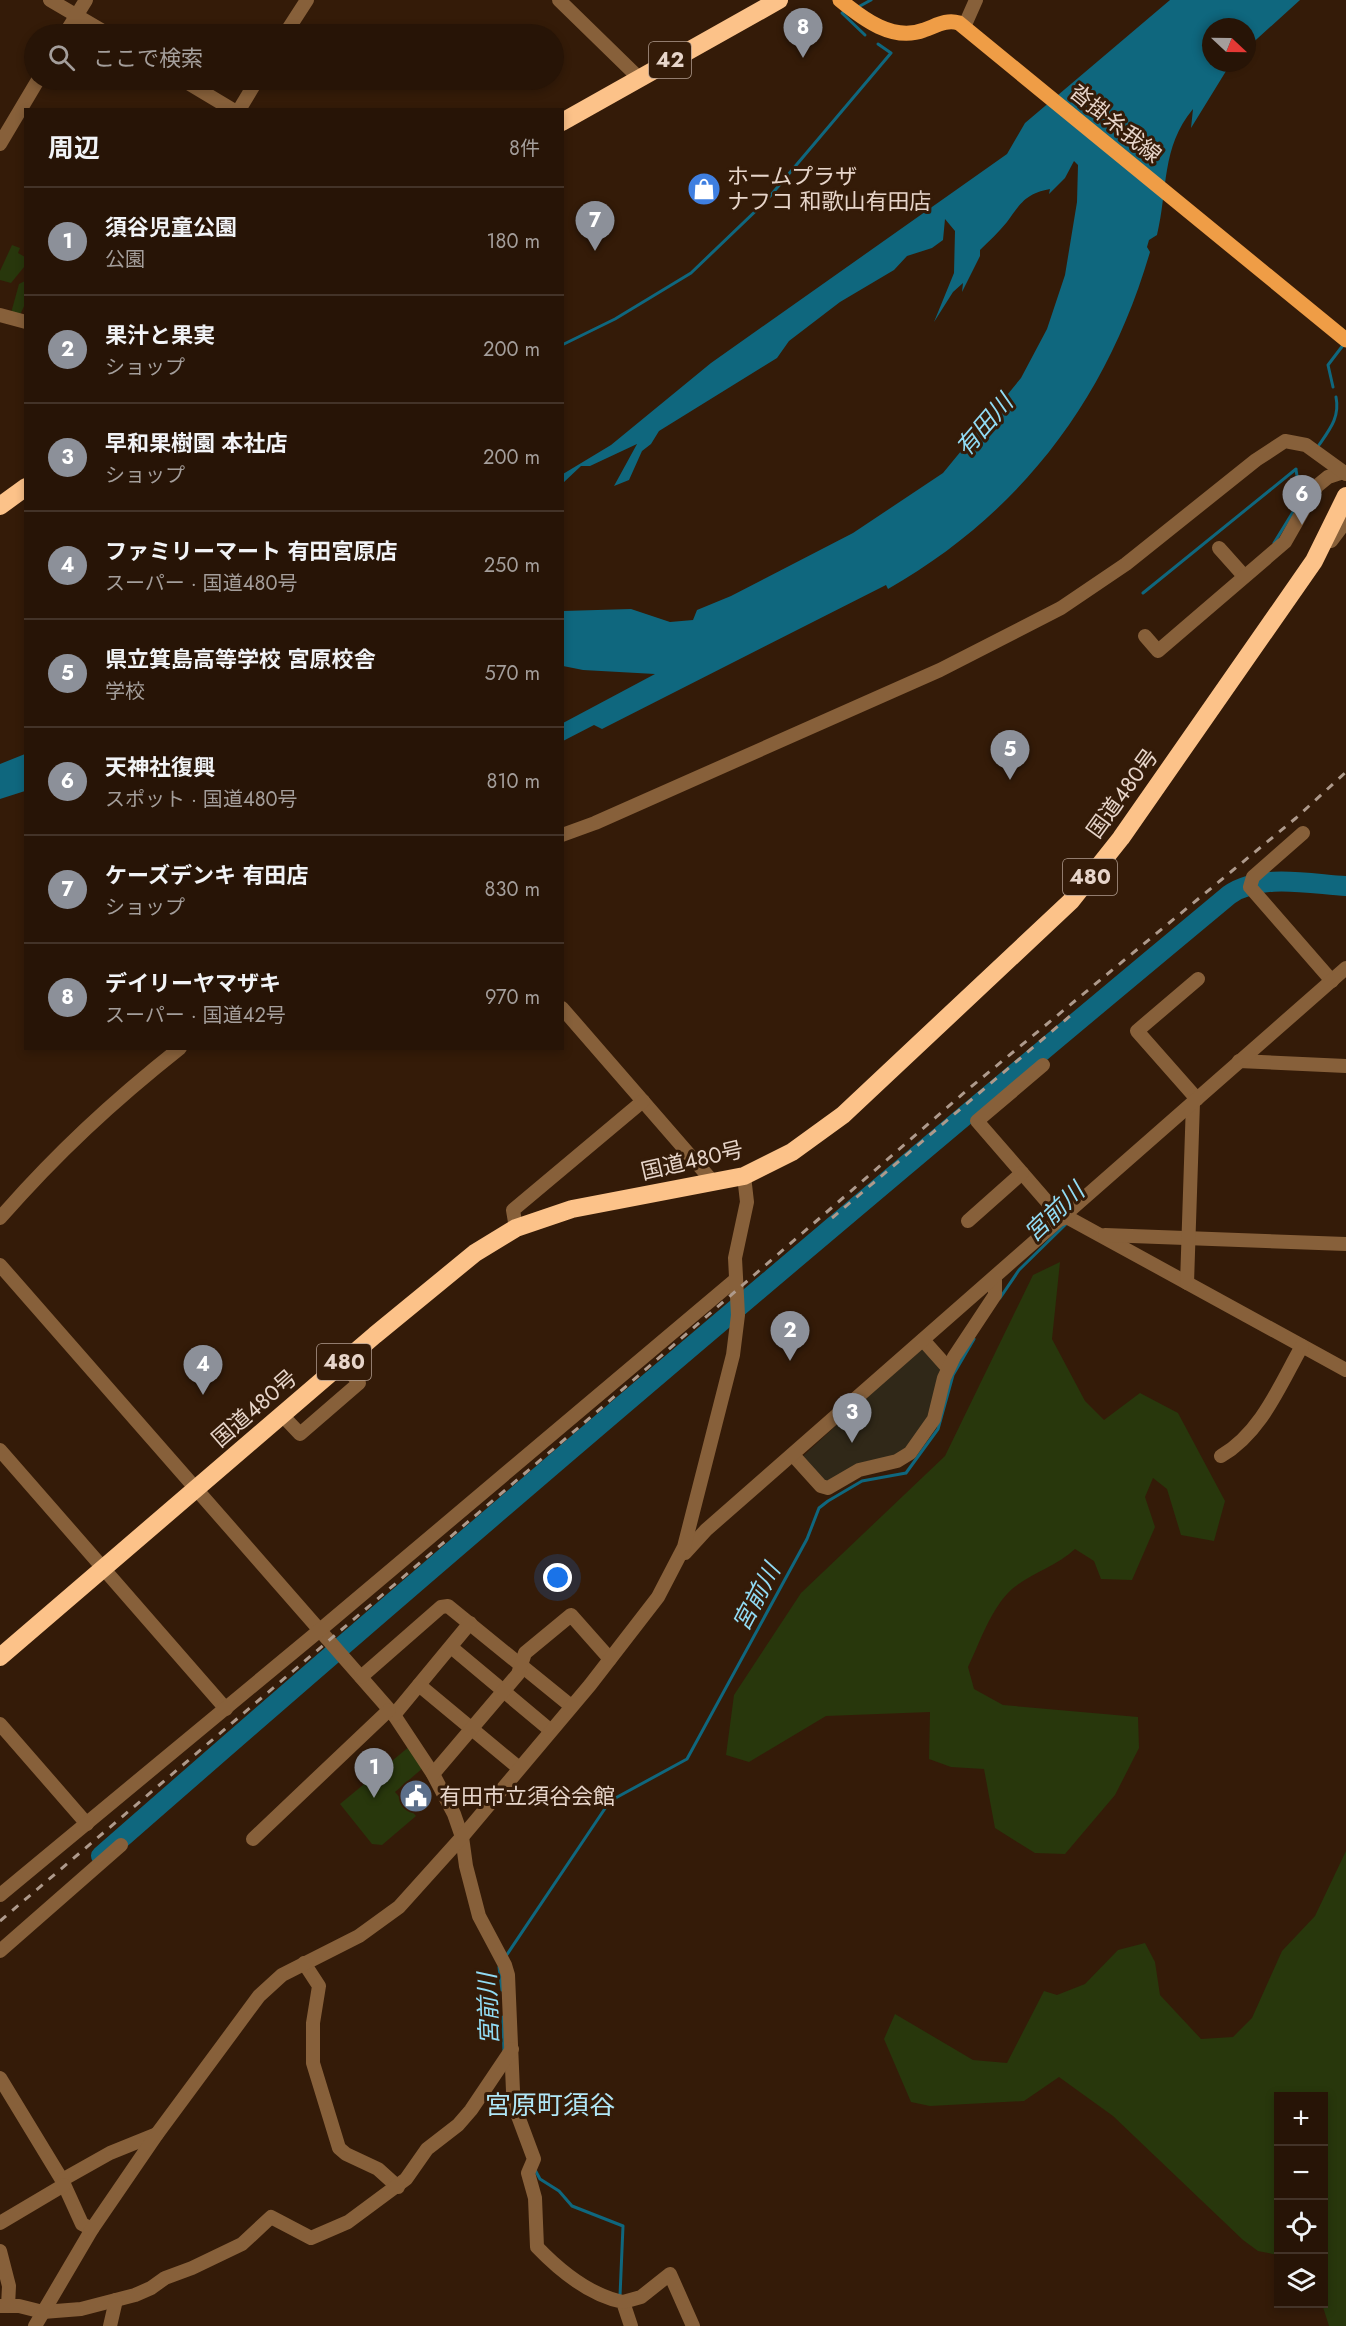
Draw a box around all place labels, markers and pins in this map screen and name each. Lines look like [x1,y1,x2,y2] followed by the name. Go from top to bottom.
[784,8,822,58] pin: 8
[727,160,932,217] place label: ホームプラザ ナフコ 和歌山有田店
[686,171,722,207] shop icon: ホームプラザ ナフコ 和歌山有田店
[576,202,614,251] pin: 7
[1282,476,1322,525] pin: 6
[990,730,1030,780] pin: 5
[770,1312,810,1361] pin: 2
[184,1346,222,1395] pin: 4
[832,1394,872,1443] pin: 3
[354,1748,394,1798] pin: 1
[398,1778,434,1814] public building icon: 有田市立須谷会館
[439,1780,615,1812] place label: 有田市立須谷会館

